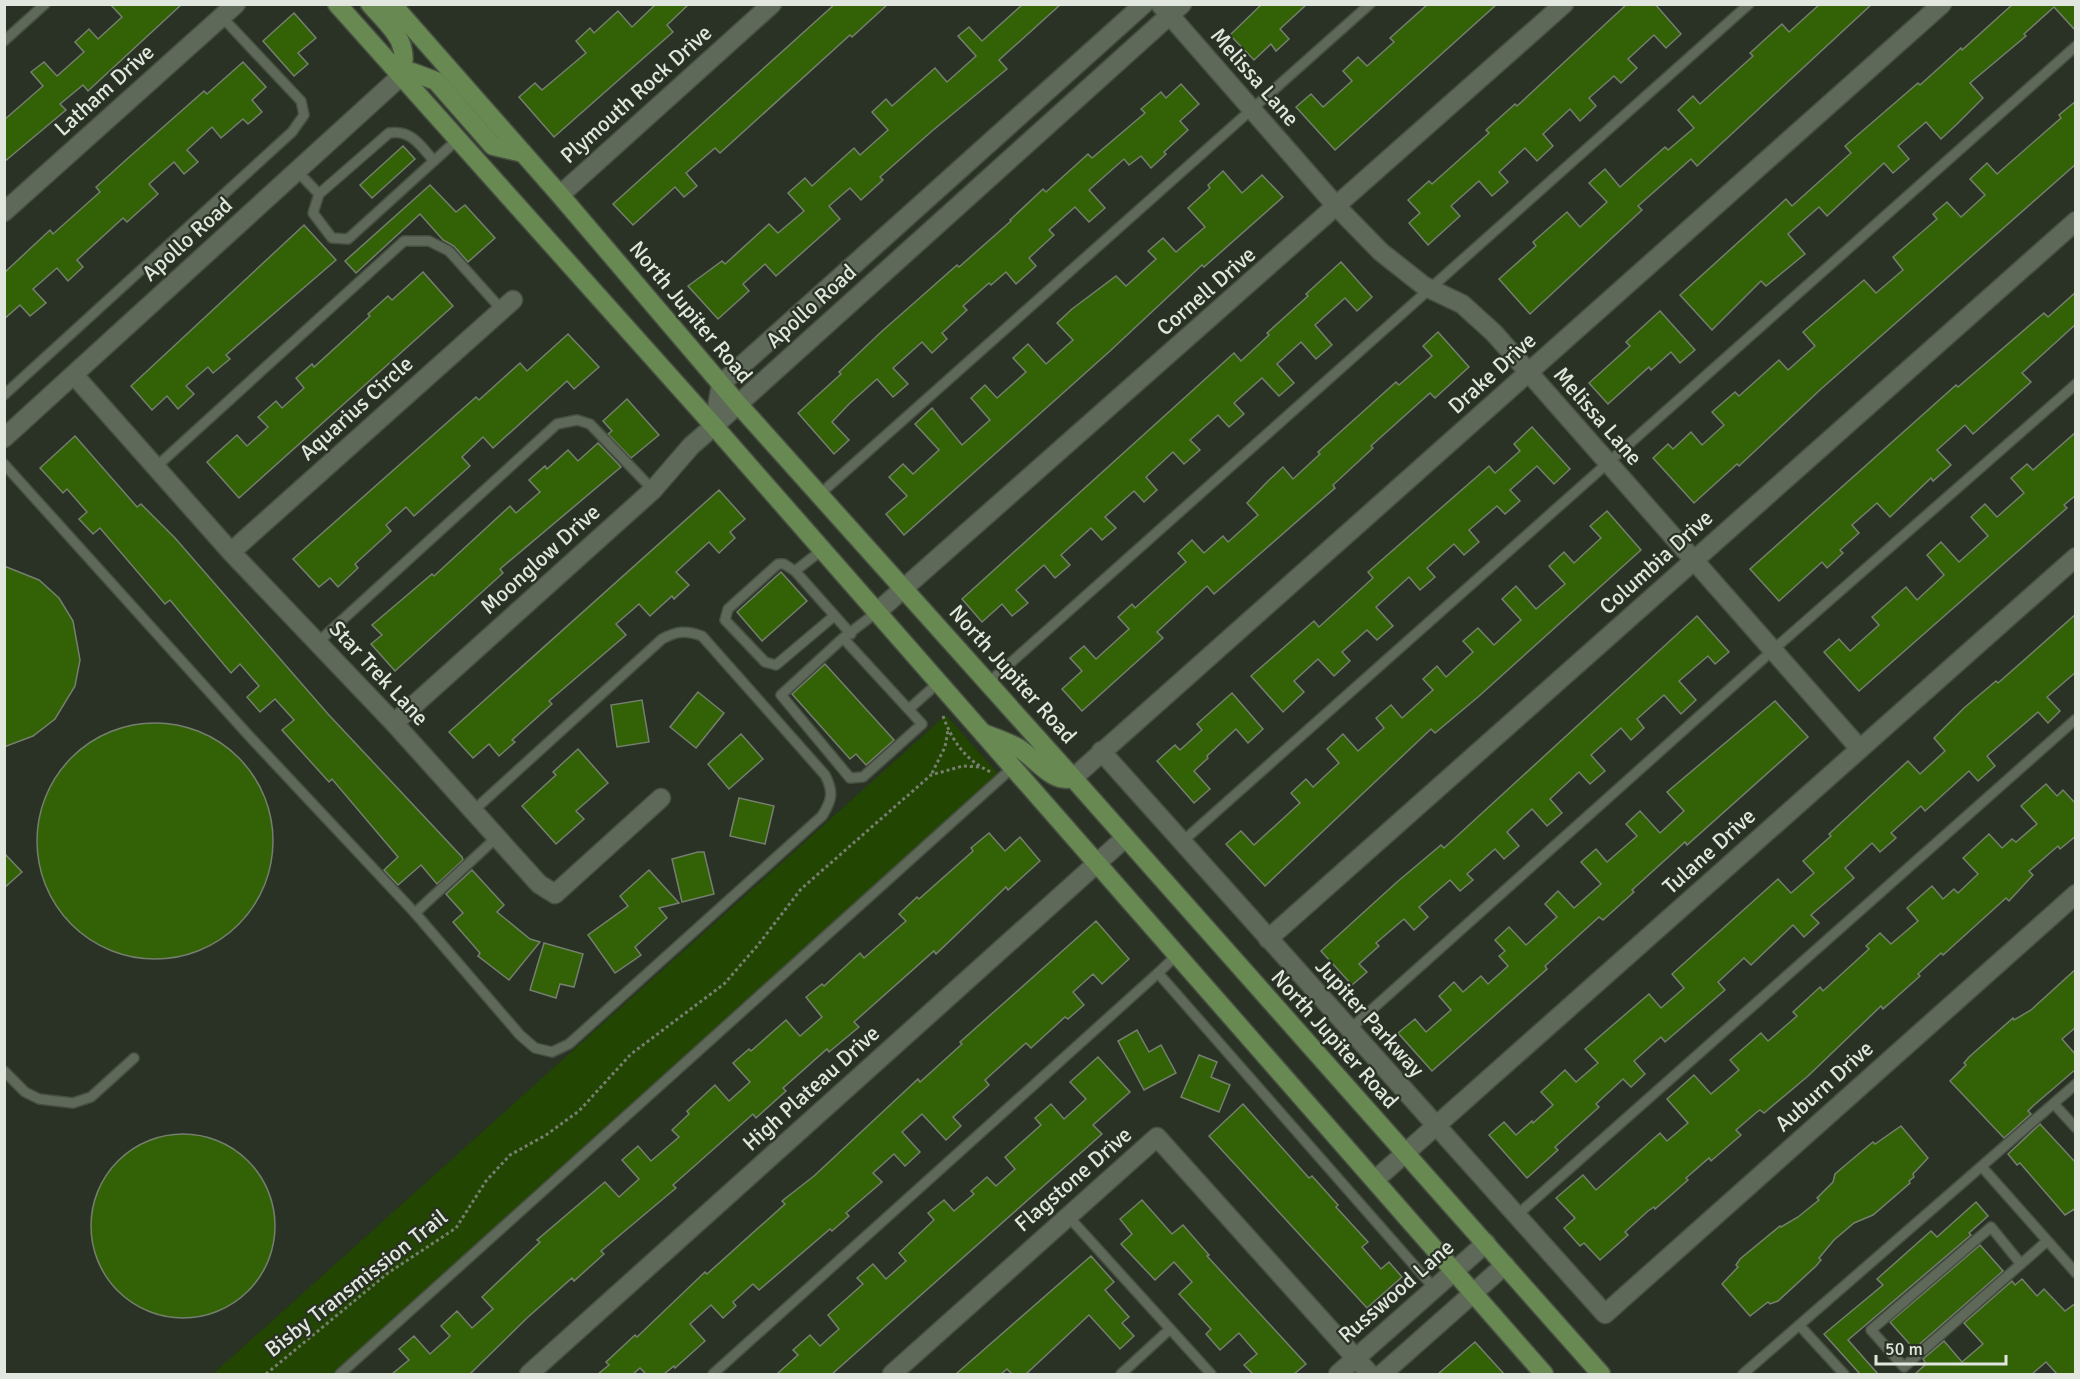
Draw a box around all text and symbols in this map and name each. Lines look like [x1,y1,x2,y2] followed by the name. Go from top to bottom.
[555,19,717,169] street label: Plymouth Rock Drive
[1205,22,1305,132] street label: Melissa Lane
[49,38,159,142] street label: Latham Drive
[136,191,238,287] street label: Apollo Road
[624,235,758,389] street label: North Jupiter Road
[1151,241,1261,341] street label: Cornell Drive
[760,258,862,354] street label: Apollo Road
[1442,326,1542,420] street label: Drake Drive
[294,350,418,466] street label: Aquarius Circle
[1548,361,1648,471] street label: Melissa Lane
[475,498,605,620] street label: Moonglow Drive
[1594,504,1718,620] street label: Columbia Drive
[944,599,1082,749] street label: North Jupiter Road
[324,615,434,731] street label: Star Trek Lane
[1657,802,1761,900] street label: Tulane Drive
[1310,953,1431,1083] street label: Jupiter Parkway
[1266,964,1404,1114] street label: North Jupiter Road
[737,1019,885,1157] street label: High Plateau Drive
[1769,1035,1879,1137] street label: Auburn Drive
[1009,1121,1137,1237] street label: Flagstone Drive
[259,1203,453,1363] street label: Bisby Transmission Trail
[1333,1233,1459,1349] street label: Russwood Lane
[1876,1328,2006,1366] scale bar
[1885,1338,1923,1360] text: 50 m

